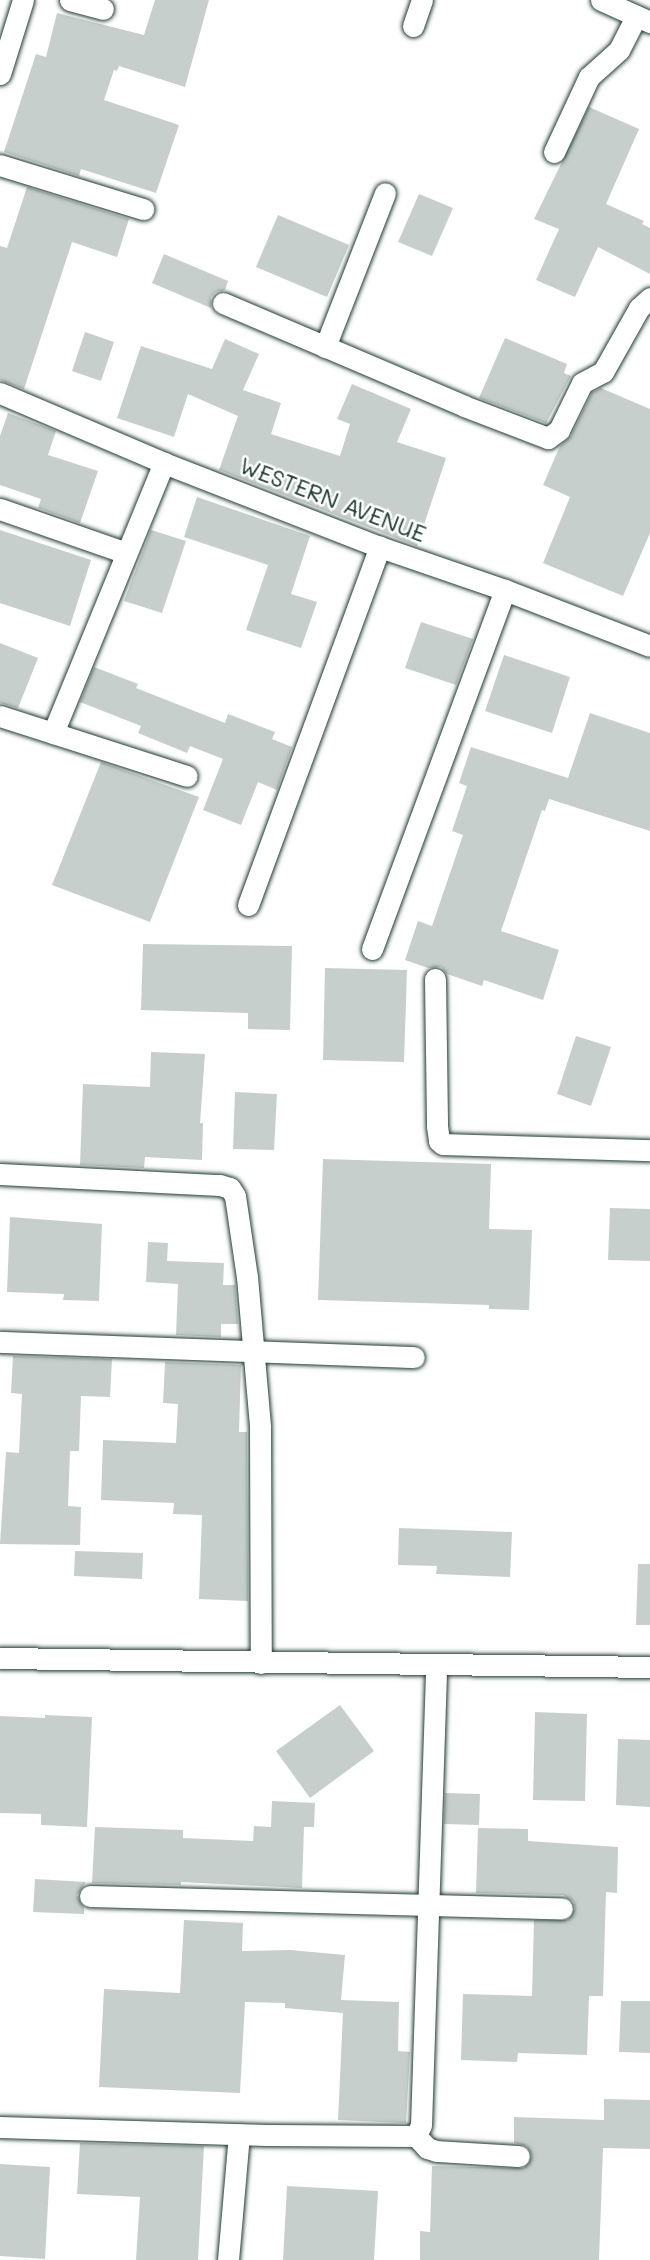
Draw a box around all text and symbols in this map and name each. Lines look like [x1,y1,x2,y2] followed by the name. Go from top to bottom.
[236,451,430,547] street label: WESTERN AVENUE

